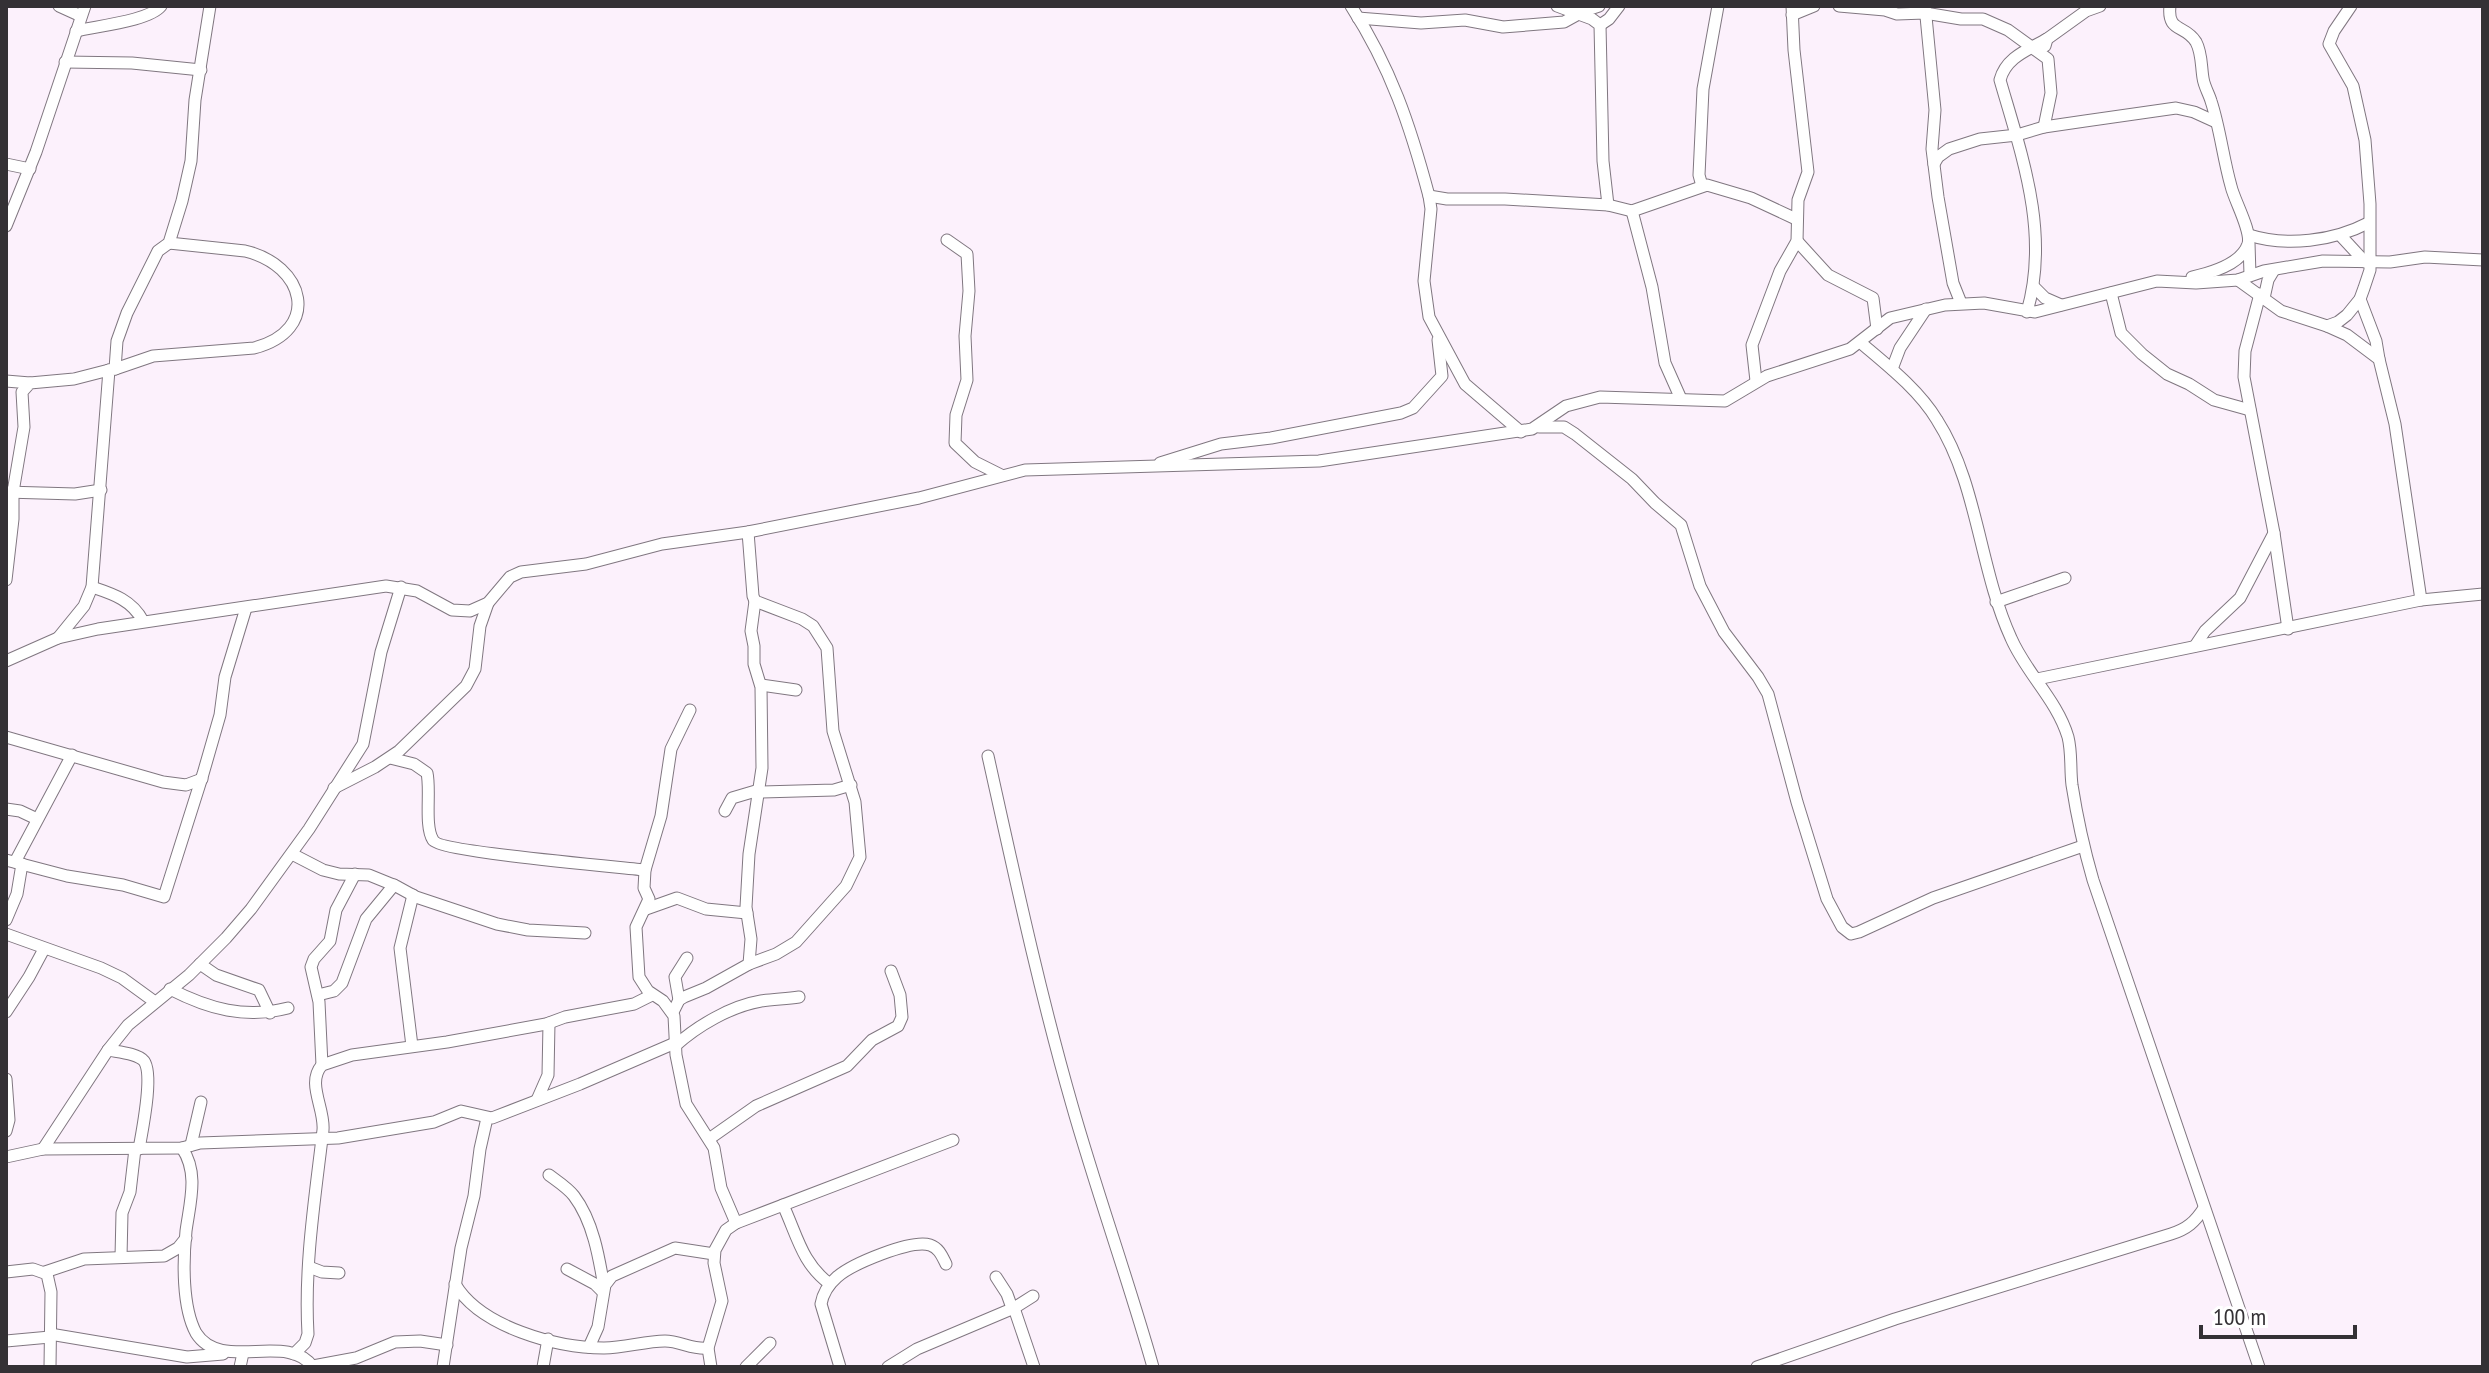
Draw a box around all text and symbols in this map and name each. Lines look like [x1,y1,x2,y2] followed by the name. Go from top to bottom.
[2201,1289,2355,1339] scale bar
[2213,1301,2266,1332] text: 100 m

